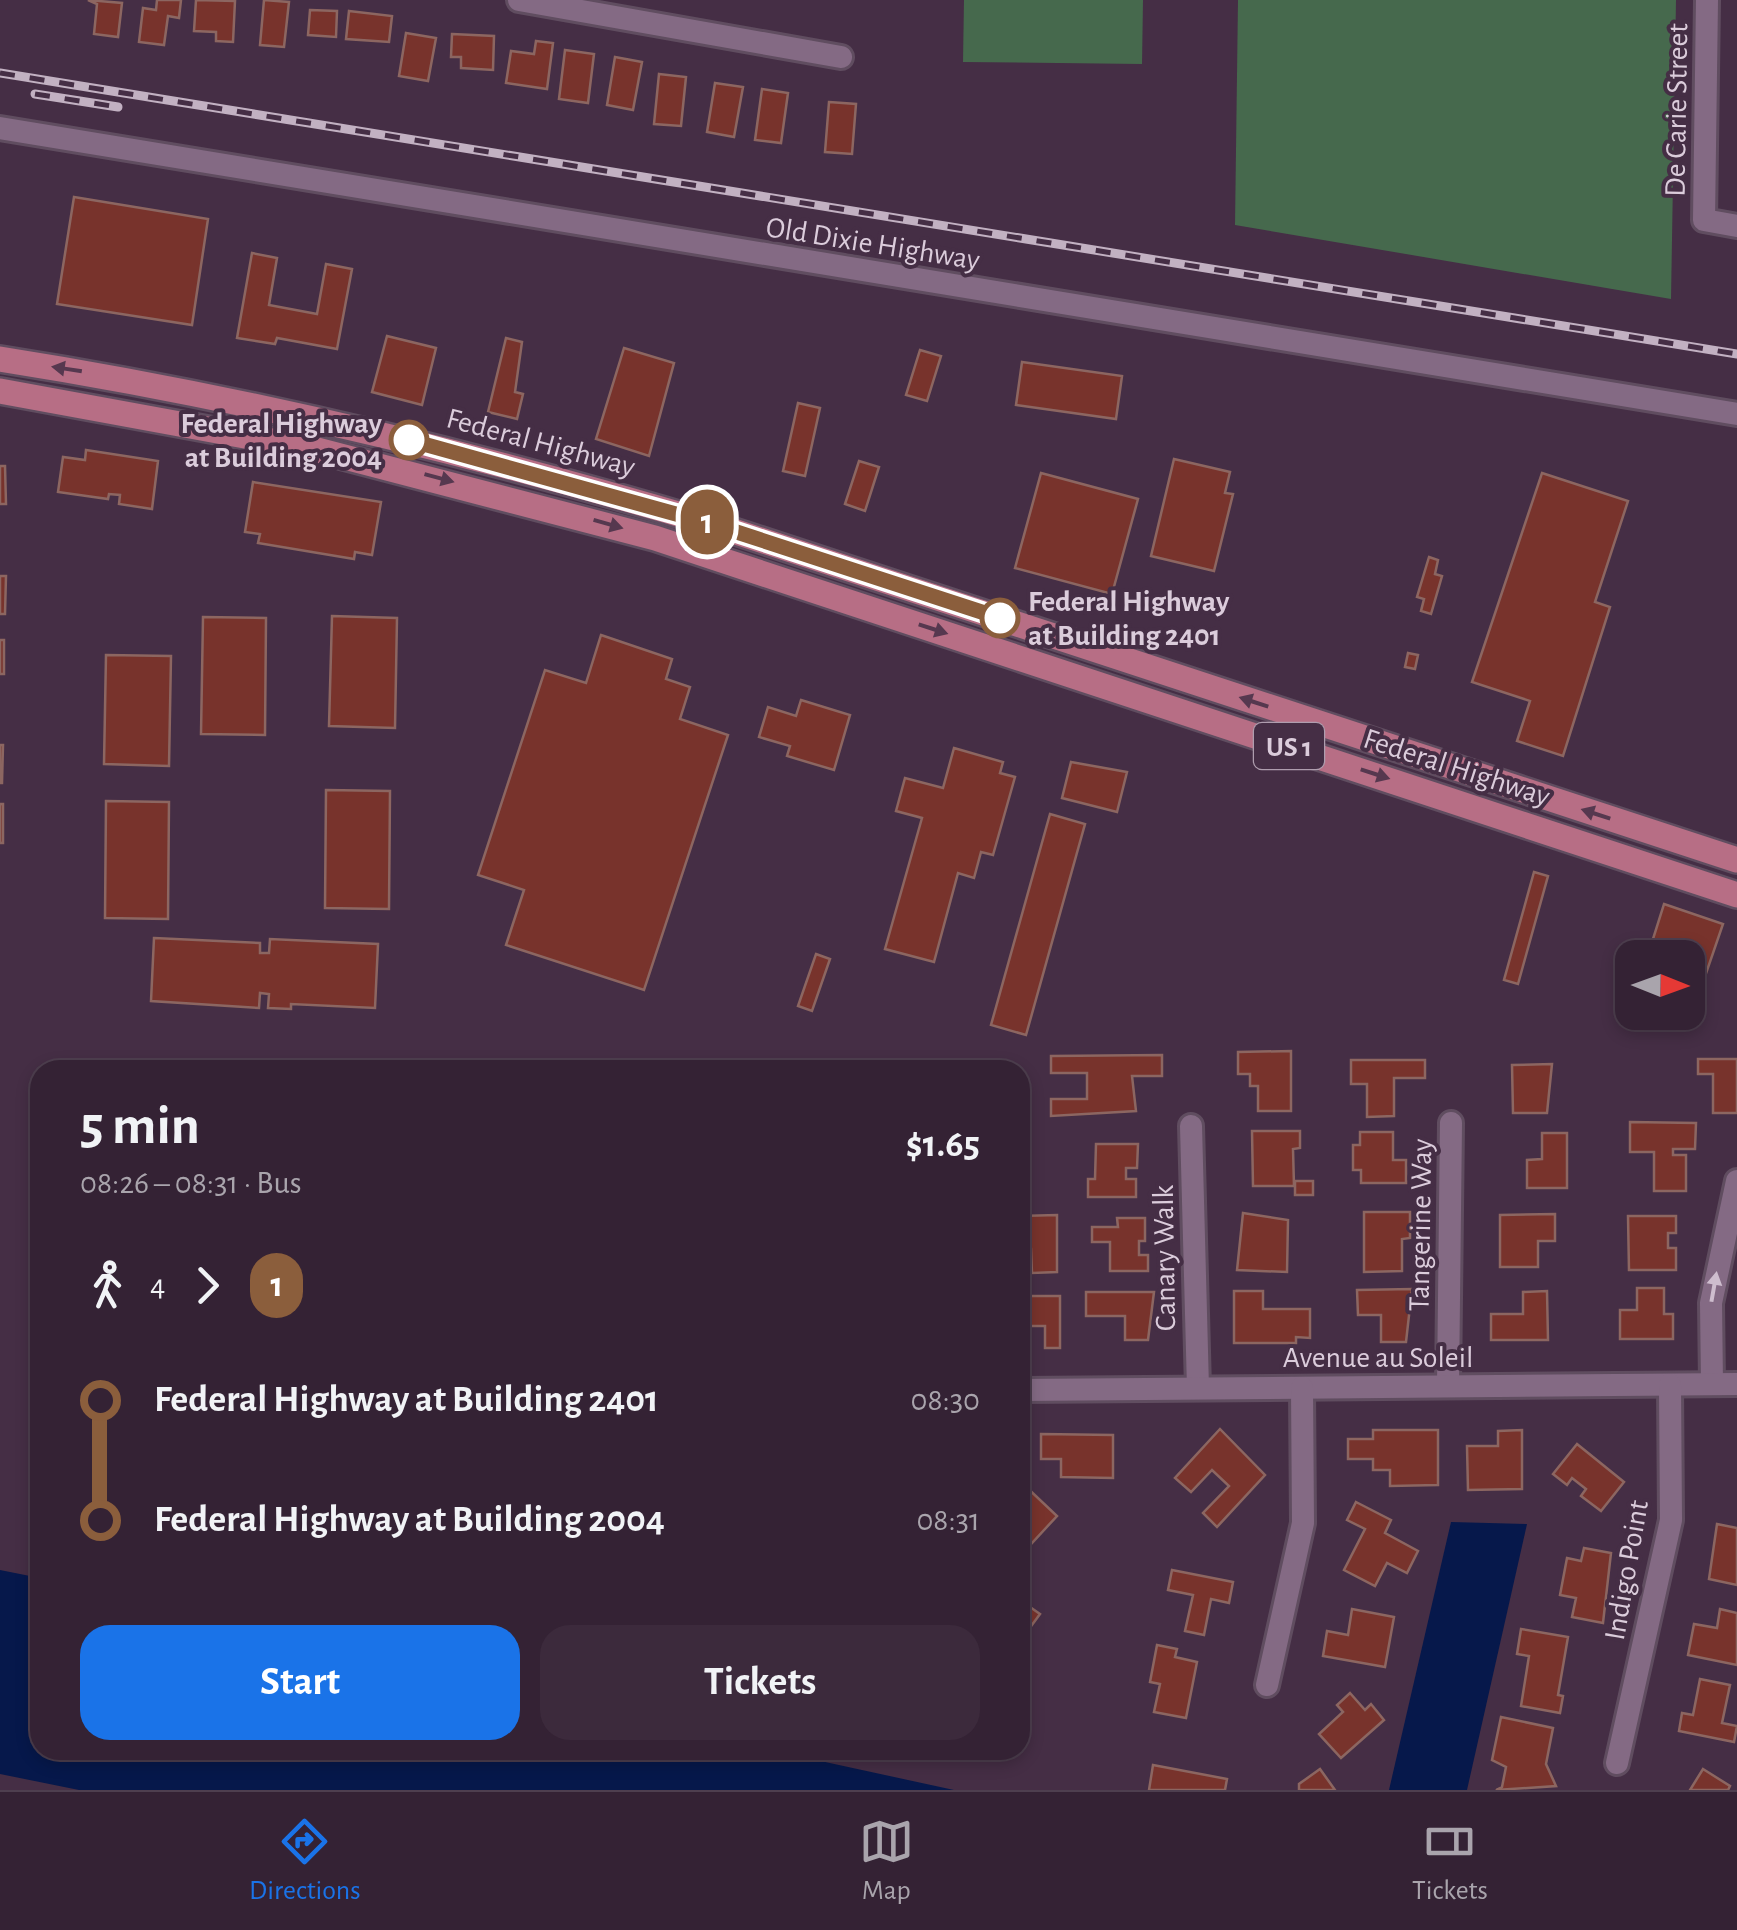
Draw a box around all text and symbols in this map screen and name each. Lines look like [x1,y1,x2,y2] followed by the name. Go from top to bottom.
[1660,23,1694,197] street label: De Carie Street
[764,212,982,276] street label: Old Dixie Highway
[50,361,82,377] one-way arrow
[443,403,639,483] street label: Federal Highway
[181,409,383,473] place label: Federal Highway at Building 2004
[390,421,428,459] marker: Federal Highway at Building 2004
[424,471,455,487] one-way arrow
[674,490,740,554] line badge: 1
[701,505,713,540] text: 1
[593,517,623,532] one-way arrow
[1028,587,1230,651] place label: Federal Highway at Building 2401
[981,599,1019,637] marker: Federal Highway at Building 2401
[919,623,949,638] one-way arrow
[1239,693,1269,708] one-way arrow
[1254,723,1324,769] road number: US 1
[1360,724,1554,812] street label: Federal Highway
[1361,768,1391,783] one-way arrow
[1581,806,1611,821] one-way arrow
[1615,940,1705,1030] north arrow
[1615,940,1705,1030] map controls
[80,1099,200,1154] text: 5 min
[906,1126,980,1164] text: $1.65
[1404,1138,1438,1312] street label: Tangerine Way
[80,1167,302,1199] text: 08:26 – 08:31 · Bus
[1149,1184,1181,1331] street label: Canary Walk
[80,1258,135,1313] icon: walk
[180,1258,235,1313] icon: forward
[270,1268,283,1303] text: 1
[150,1269,165,1301] text: 4
[1707,1271,1722,1302] one-way arrow
[1283,1343,1473,1373] street label: Avenue au Soleil
[154,1381,659,1419] text: Federal Highway at Building 2401
[911,1384,980,1416] text: 08:30
[1600,1497,1654,1643] street label: Indigo Point
[154,1501,665,1539] text: Federal Highway at Building 2004
[916,1504,980,1536] text: 08:31
[80,1625,520,1740] button: Start
[540,1625,980,1740] button: Tickets
[249,1814,361,1908] tab: Directions
[859,1814,914,1908] tab: Map
[1412,1814,1488,1908] tab: Tickets

